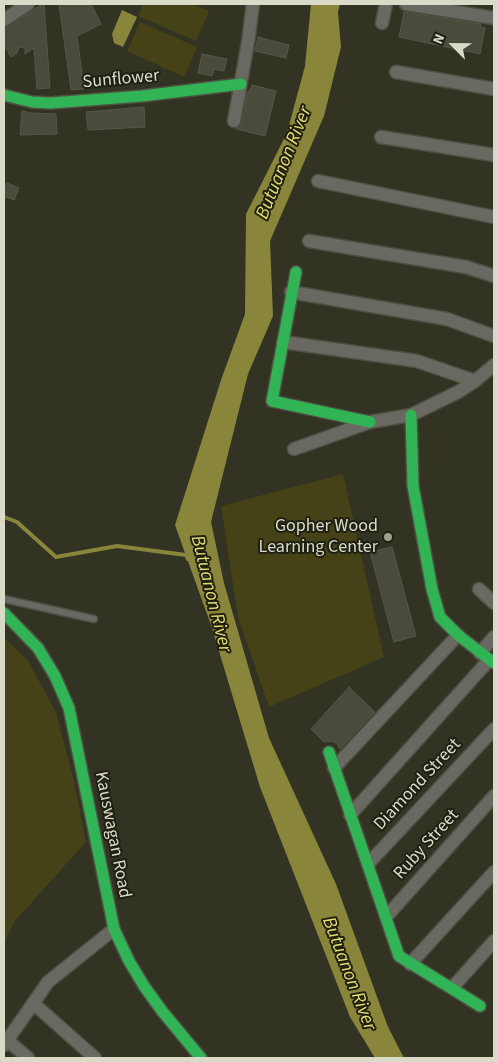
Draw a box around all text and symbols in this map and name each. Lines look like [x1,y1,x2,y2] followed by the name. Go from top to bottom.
[428,20,478,70] north arrow
[428,31,450,47] text: N
[82,66,160,94] street label: Sunflower
[252,103,318,223] water label: Butuanon River
[259,516,378,558] place label: Gopher Wood Learning Center
[382,531,394,543] marker: Gopher Wood Learning Center
[184,533,236,655] water label: Butuanon River
[370,735,466,835] street label: Diamond Street
[89,770,135,900] street label: Kauswagan Road
[390,805,464,885] street label: Ruby Street
[316,914,380,1034] water label: Butuanon River

